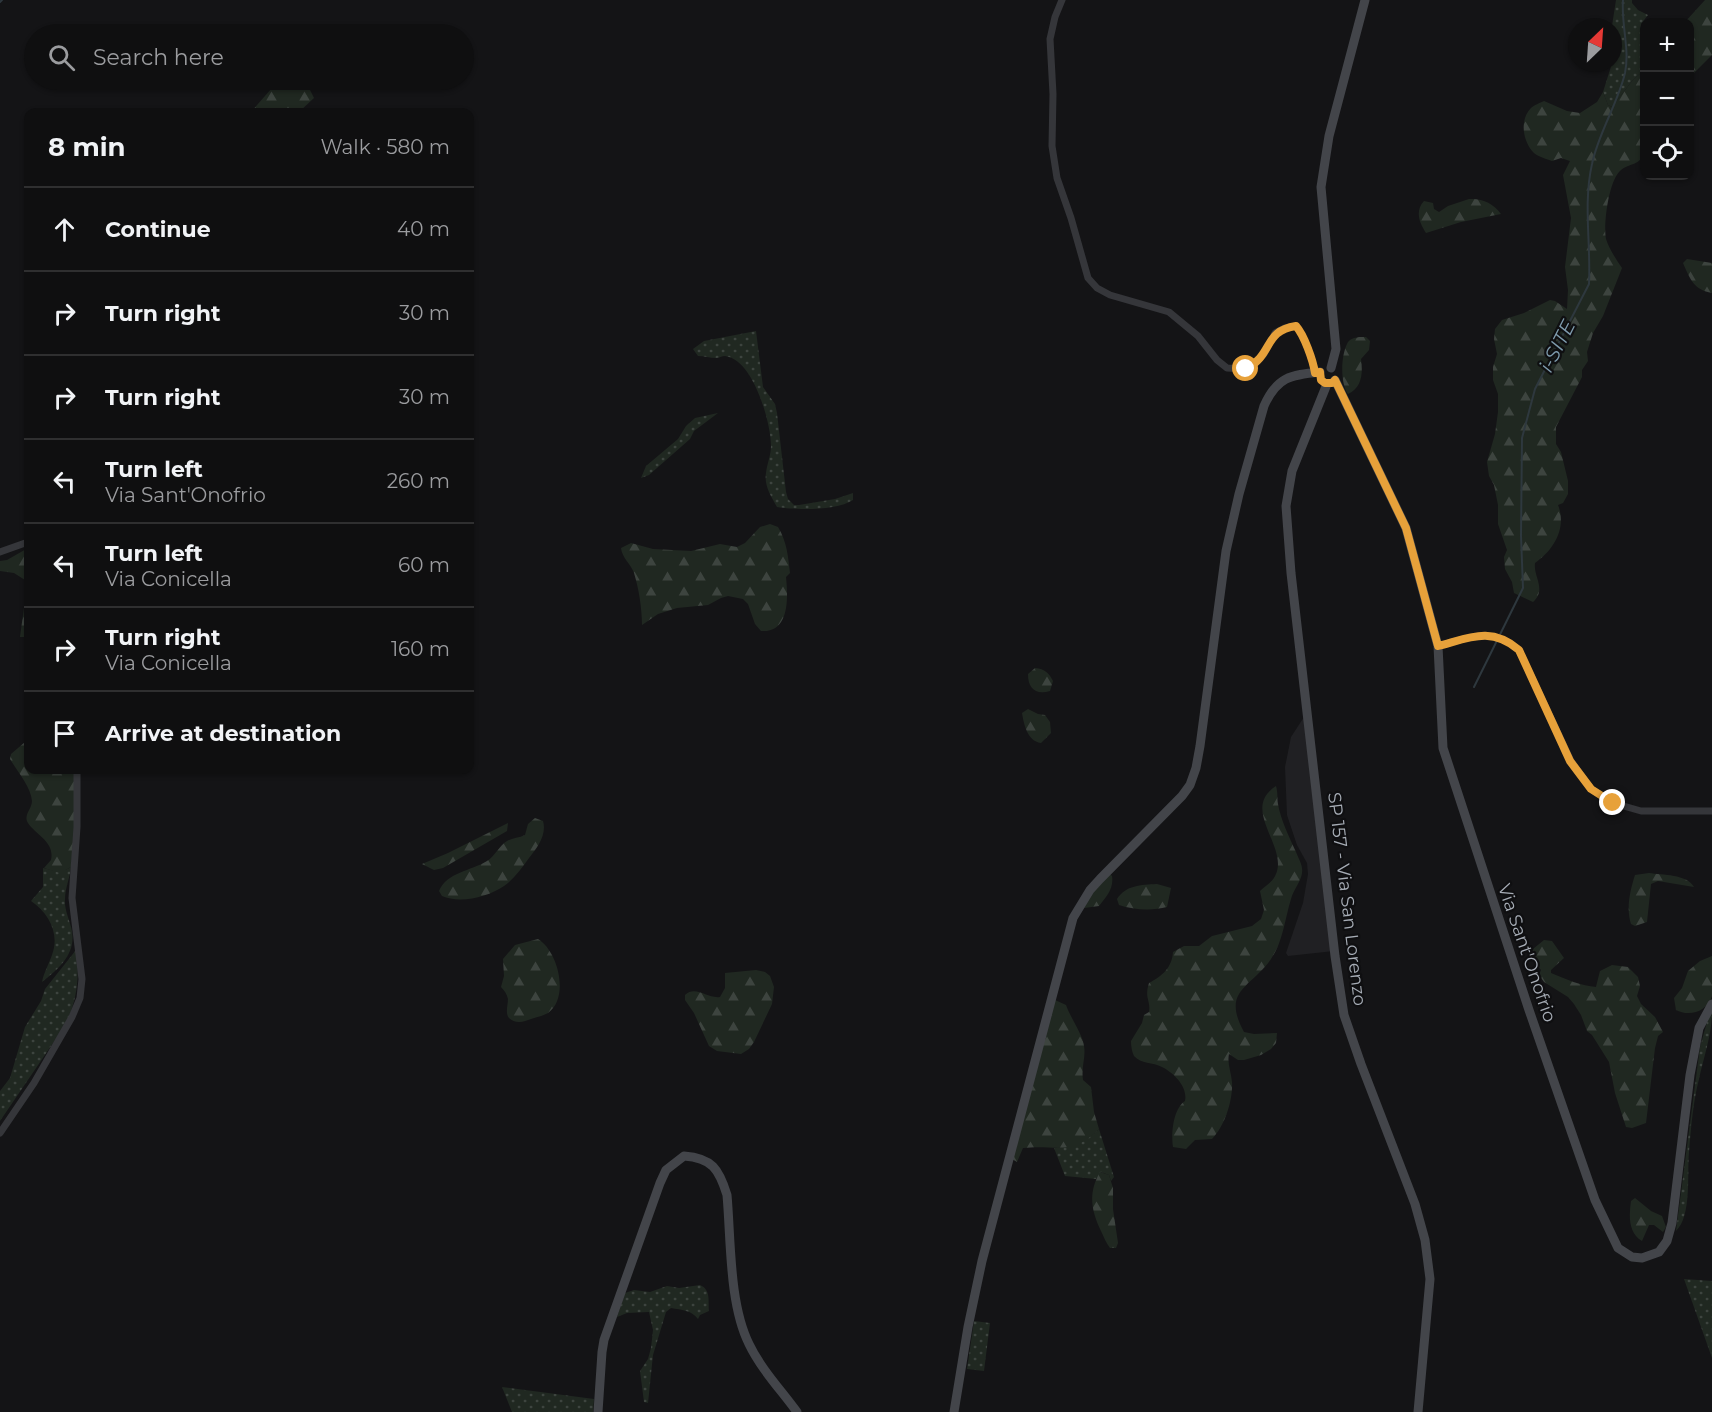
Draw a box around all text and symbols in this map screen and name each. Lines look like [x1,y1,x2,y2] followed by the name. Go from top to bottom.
[1568,18,1622,72] north arrow
[1640,18,1694,180] map controls
[1640,18,1694,72] button: +
[24,24,474,90] search box
[45,41,78,74] icon: search
[93,44,224,71] text: Search here
[1640,72,1694,126] button: −
[1640,126,1694,180] button: locate
[48,131,126,163] text: 8 min
[320,135,450,159] text: Walk · 580 m
[48,213,81,246] icon: ahead
[105,216,211,243] text: Continue
[397,217,450,241] text: 40 m
[48,297,81,330] icon: right
[105,300,220,327] text: Turn right
[399,301,450,325] text: 30 m
[1534,315,1581,376] water label: i-SITE
[1232,355,1258,381] route start
[48,381,81,414] icon: right
[105,384,220,411] text: Turn right
[399,385,450,409] text: 30 m
[105,456,203,483] text: Turn left
[48,465,81,498] icon: left
[387,469,450,493] text: 260 m
[105,483,266,507] text: Via Sant'Onofrio
[105,540,203,567] text: Turn left
[48,549,81,582] icon: left
[398,553,450,577] text: 60 m
[105,567,232,591] text: Via Conicella
[105,624,220,651] text: Turn right
[48,633,81,666] icon: right
[391,637,450,661] text: 160 m
[105,651,232,675] text: Via Conicella
[48,717,81,750] icon: arrive
[105,720,341,747] text: Arrive at destination
[1599,789,1625,815] route end
[1323,791,1371,1007] street label: SP 157 - Via San Lorenzo
[1493,881,1561,1025] street label: Via Sant'Onofrio

